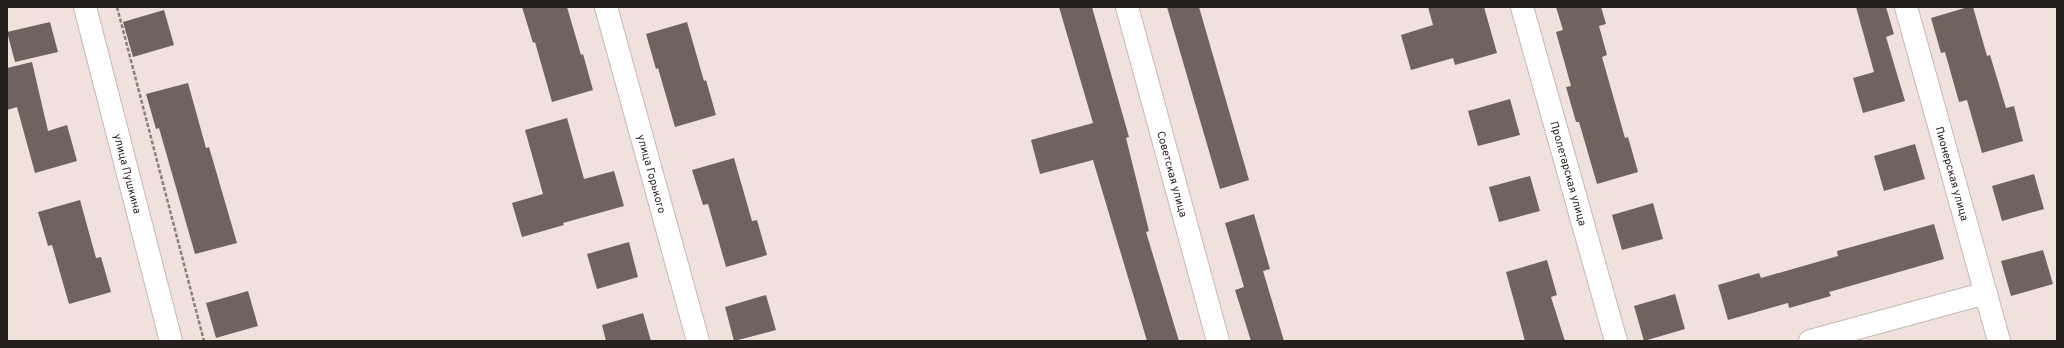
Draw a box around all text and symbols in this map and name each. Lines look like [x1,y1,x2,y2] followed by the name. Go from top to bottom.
[1547,120,1589,228] street label: Пролетарская улица
[1932,125,1971,223] street label: Пионерская улица
[1153,130,1190,219] street label: Советская улица
[110,132,144,215] street label: улица Пушкина
[633,133,668,215] street label: улица Горького

